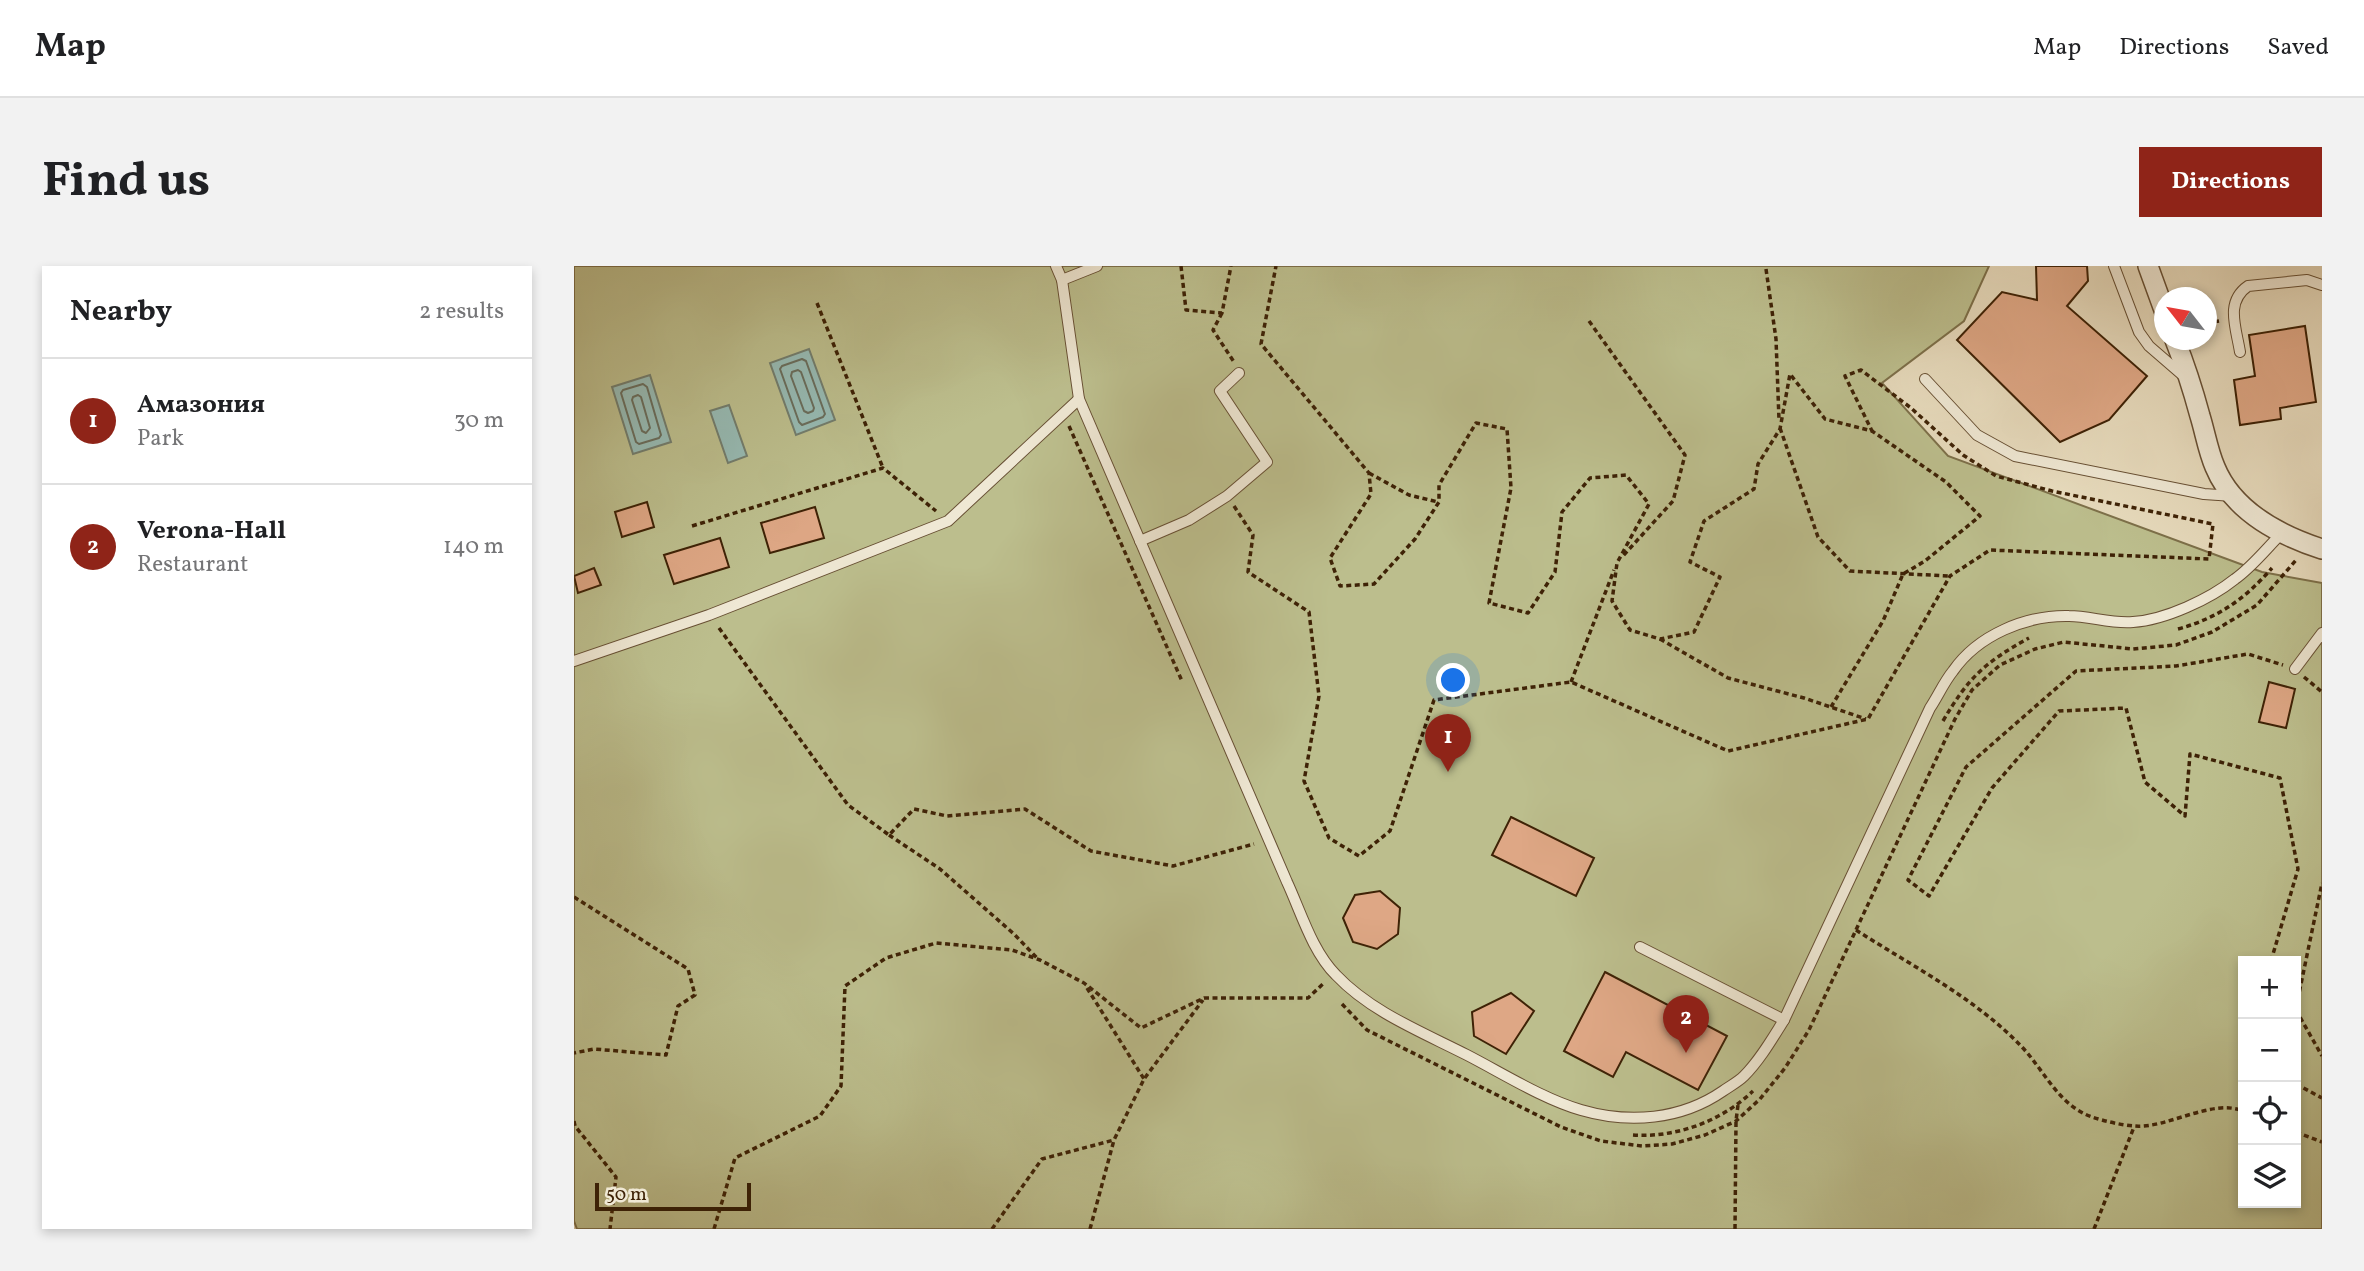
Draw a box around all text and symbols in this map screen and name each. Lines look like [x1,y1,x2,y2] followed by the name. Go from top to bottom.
[35,25,106,71] text: Map
[2033,31,2081,65] text: Map
[2119,31,2229,65] text: Directions
[2267,31,2329,65] text: Saved
[2139,147,2322,217] button: Directions
[42,148,210,217] text: Find us
[2154,287,2217,350] north arrow
[70,291,172,333] text: Nearby
[419,296,504,328] text: 2 results
[137,387,265,423] text: Амазония
[88,405,98,437] text: 1
[454,405,504,437] text: 30 m
[137,423,184,455] text: Park
[137,513,286,549] text: Verona-Hall
[87,531,99,563] text: 2
[443,531,504,563] text: 140 m
[137,549,248,581] text: Restaurant
[1436,663,1470,697] your location
[1425,714,1471,772] pin: 1
[2238,956,2301,1208] map controls
[2238,956,2301,1019] button: +
[1663,995,1709,1053] pin: 2
[2238,1019,2301,1082] button: −
[2238,1082,2301,1145] button: locate
[2238,1145,2301,1208] button: layers
[595,1180,751,1212] scale bar
[606,1182,647,1208] text: 50 m

